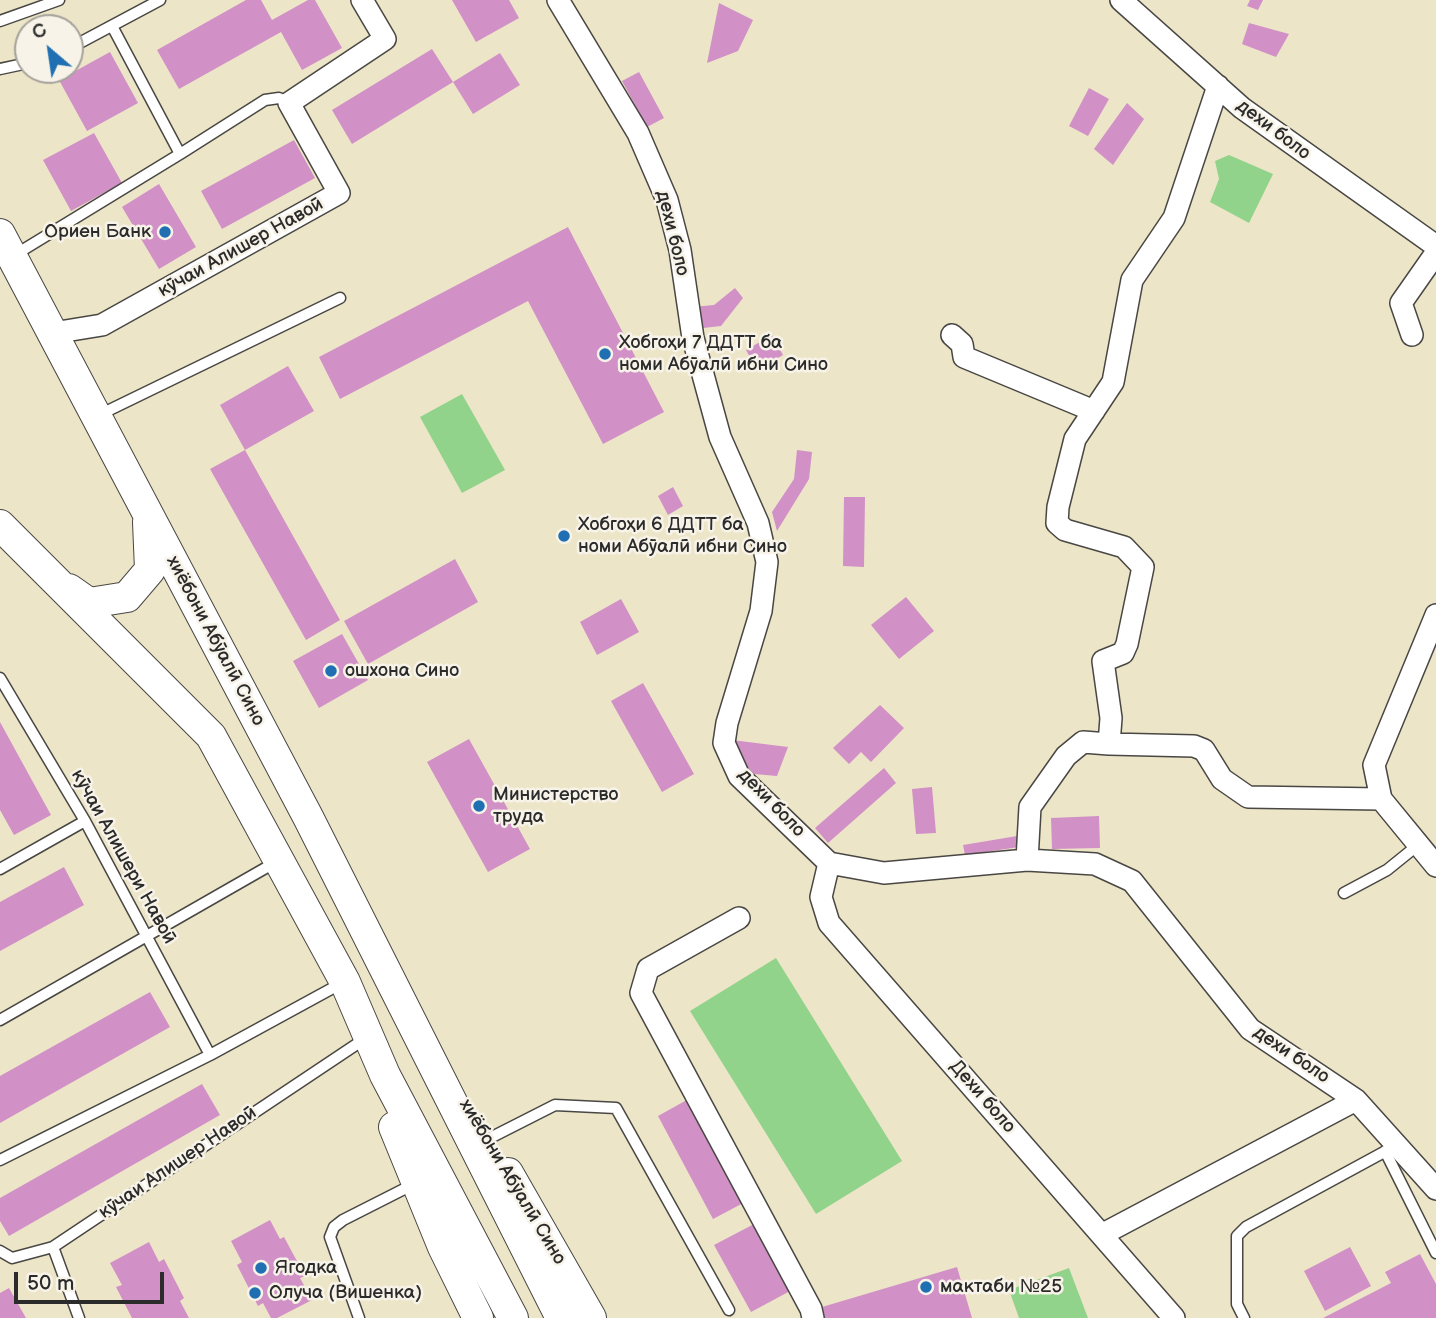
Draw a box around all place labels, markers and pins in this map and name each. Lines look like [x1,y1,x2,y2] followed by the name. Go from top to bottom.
[44,221,151,243] place label: Ориен Банк
[157,224,173,240] marker: Ориен Банк
[619,332,828,376] place label: Хобгоҳи 7 ДДТТ ба номи Абӯалӣ ибни Сино
[597,346,613,362] marker: Хобгоҳи 7 ДДТТ ба номи Абӯалӣ ибни Сино
[578,514,787,558] place label: Хобгоҳи 6 ДДТТ ба номи Абӯалӣ ибни Сино
[556,528,572,544] marker: Хобгоҳи 6 ДДТТ ба номи Абӯалӣ ибни Сино
[345,660,459,682] place label: ошхона Сино
[323,663,339,679] marker: ошхона Сино
[493,784,618,828] place label: Министерство труда
[471,798,487,814] marker: Министерство труда
[275,1257,337,1279] place label: Ягодка
[253,1260,269,1276] marker: Ягодка
[940,1276,1062,1298] place label: мактаби №25
[918,1279,934,1295] marker: мактаби №25
[269,1282,422,1304] place label: Олуча (Вишенка)
[247,1285,263,1301] marker: Олуча (Вишенка)

